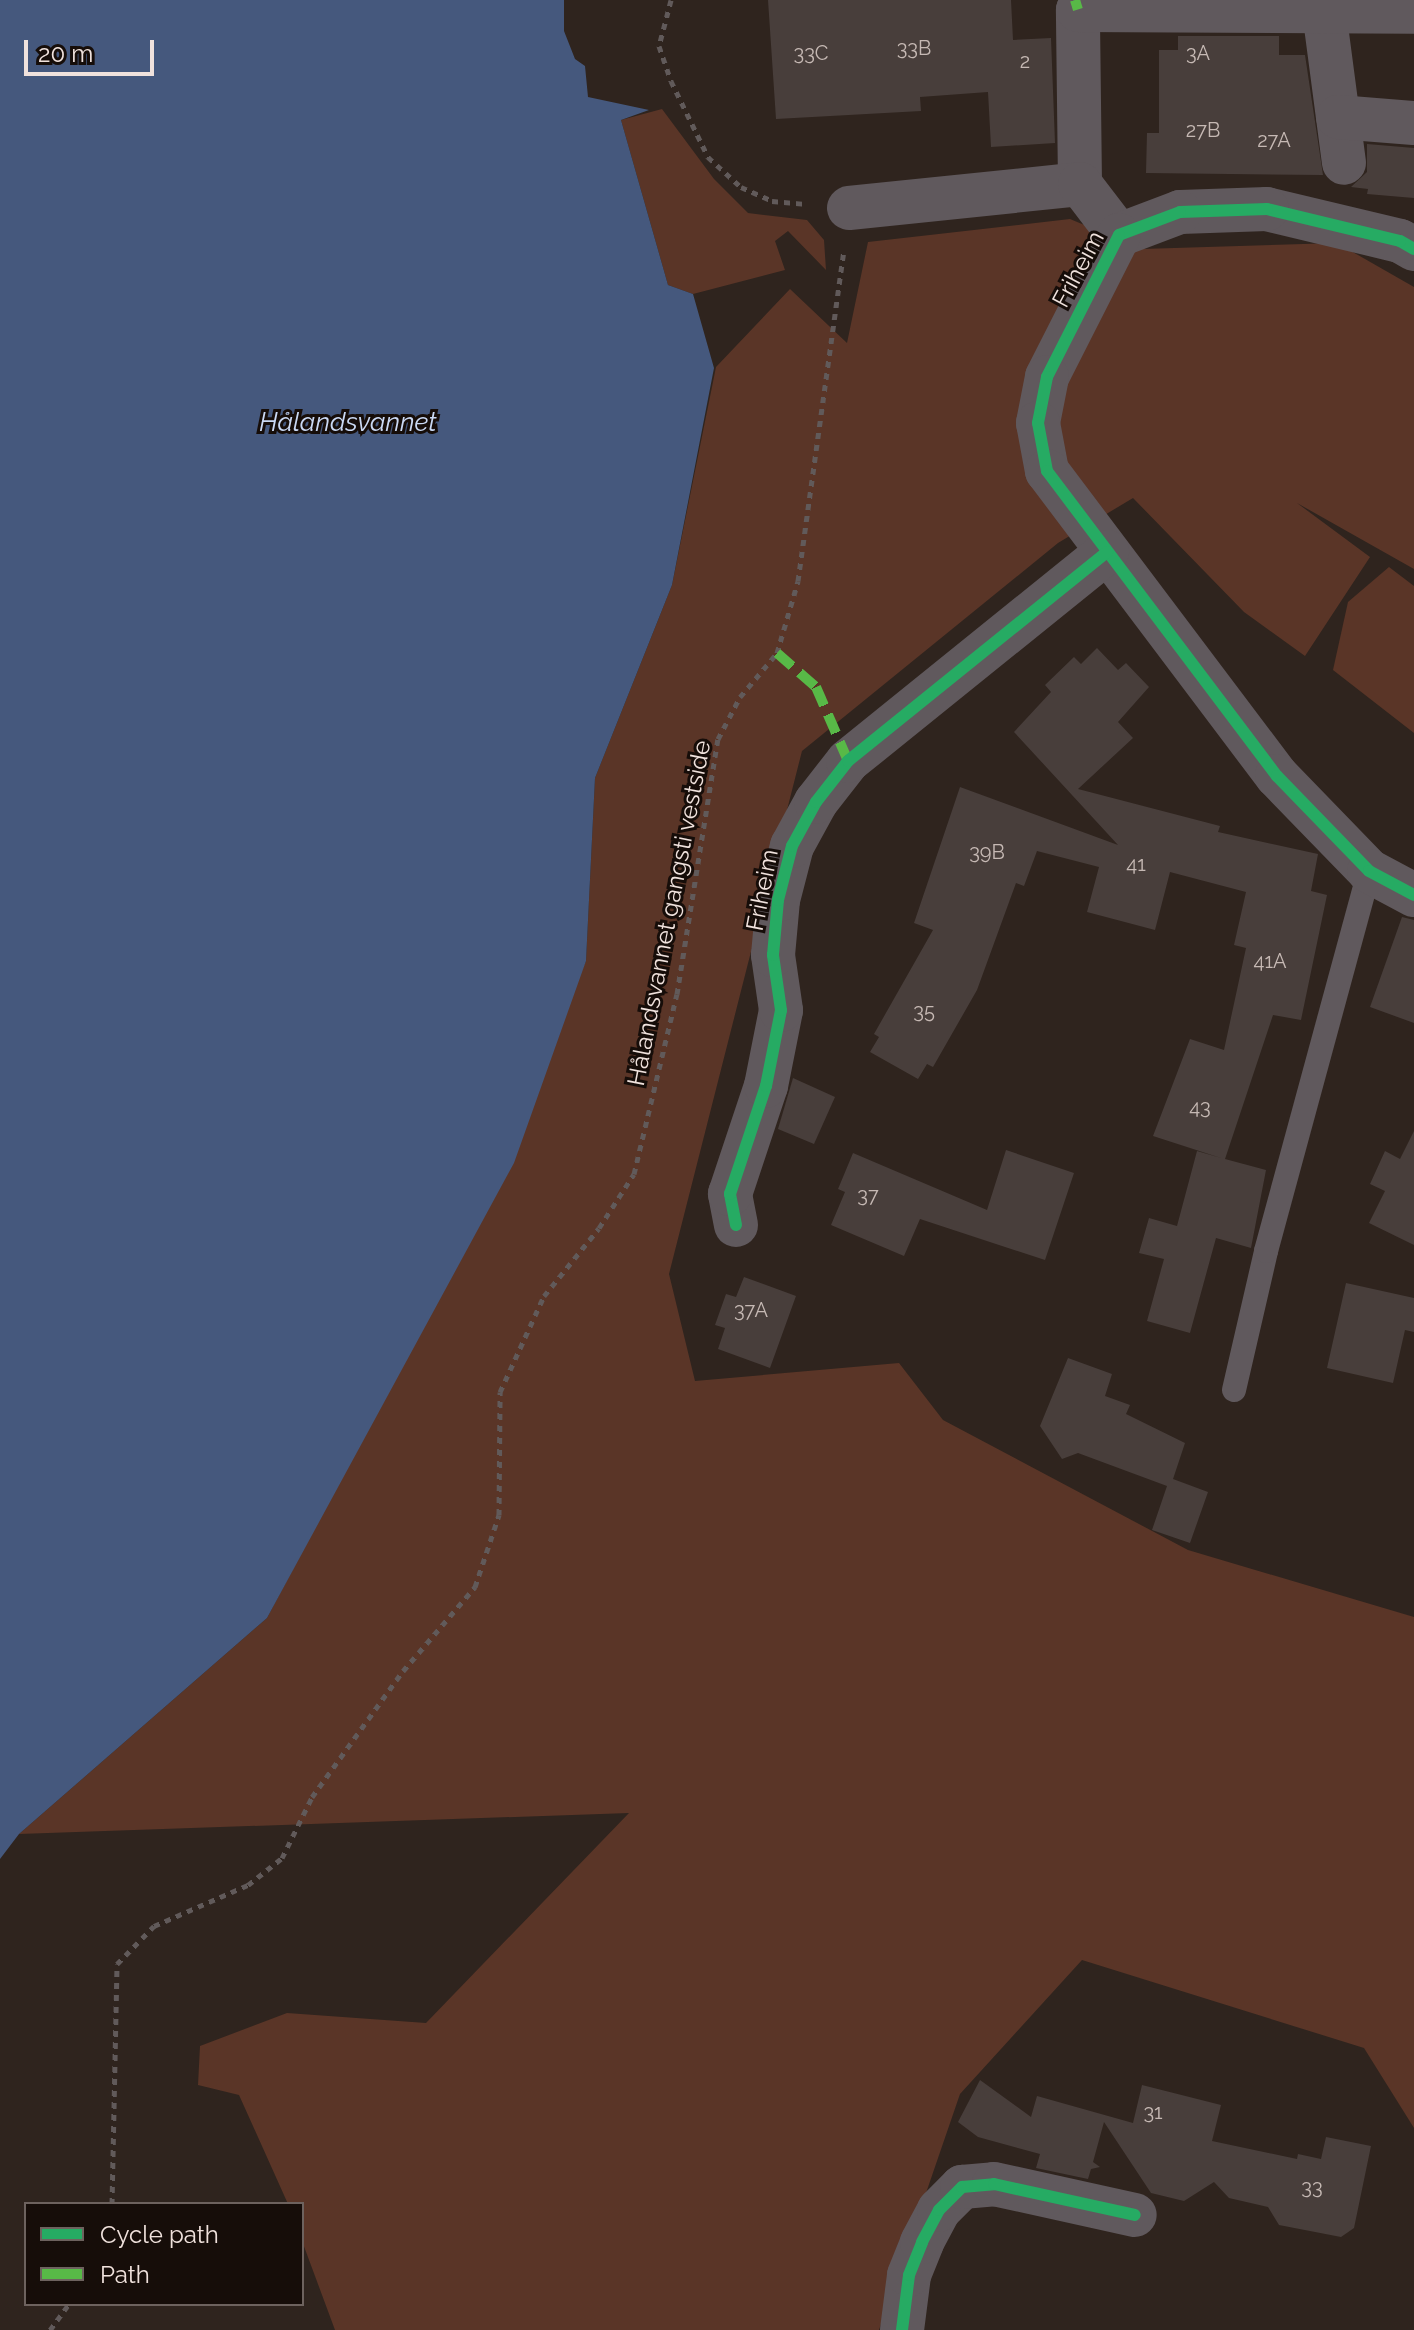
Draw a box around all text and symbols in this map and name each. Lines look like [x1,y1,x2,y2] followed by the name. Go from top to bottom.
[28,24,158,74] scale bar
[897,36,931,60] house number: 33B
[38,39,93,68] text: 20 m
[793,41,829,65] house number: 33C
[1186,41,1210,65] house number: 3A
[1020,49,1030,73] house number: 2
[1186,118,1220,142] house number: 27B
[1257,128,1291,152] house number: 27A
[1046,226,1110,312] street label: Friheim
[259,407,437,439] water label: Hålandsvannet
[621,738,717,1088] street label: Hålandsvannet gangsti vestside
[969,840,1005,864] house number: 39B
[740,847,784,933] street label: Friheim
[1126,852,1146,876] house number: 41
[1254,949,1286,973] house number: 41A
[913,999,935,1023] house number: 35
[1189,1095,1211,1119] house number: 43
[857,1183,879,1207] house number: 37
[734,1298,768,1322] house number: 37A
[1143,2100,1163,2124] house number: 31
[1301,2175,1323,2199] house number: 33
[24,2202,304,2306] legend
[100,2220,219,2249] text: Cycle path
[100,2260,150,2289] text: Path

